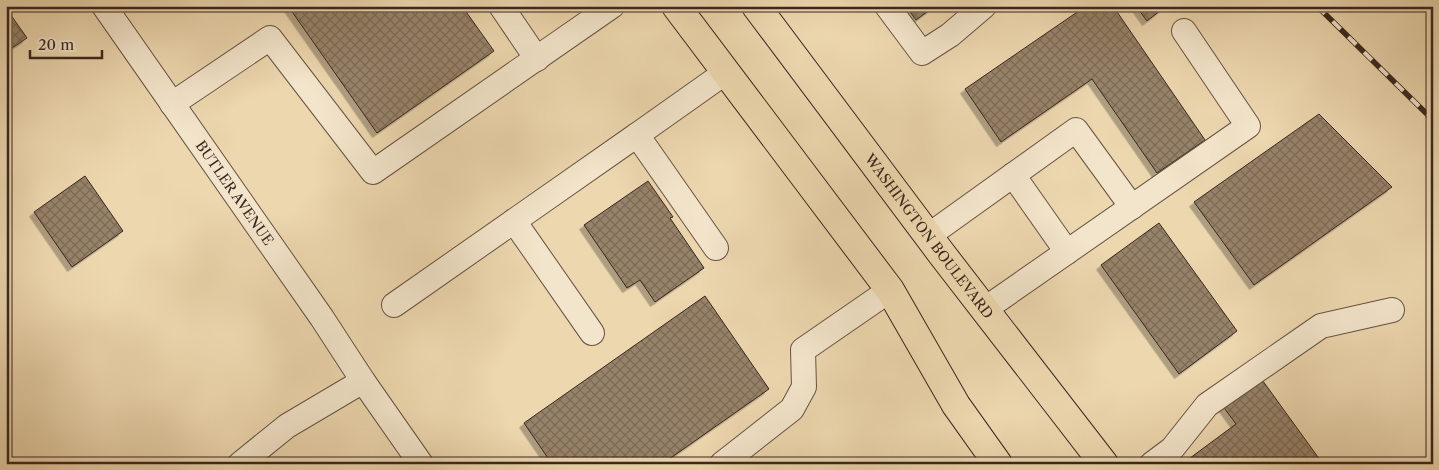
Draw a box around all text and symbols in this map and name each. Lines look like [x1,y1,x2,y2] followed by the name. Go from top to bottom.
[30,28,102,60] scale bar
[38,35,74,54] text: 20 m
[192,137,277,249] street label: BUTLER AVENUE
[860,149,997,322] street label: WASHINGTON BOULEVARD

